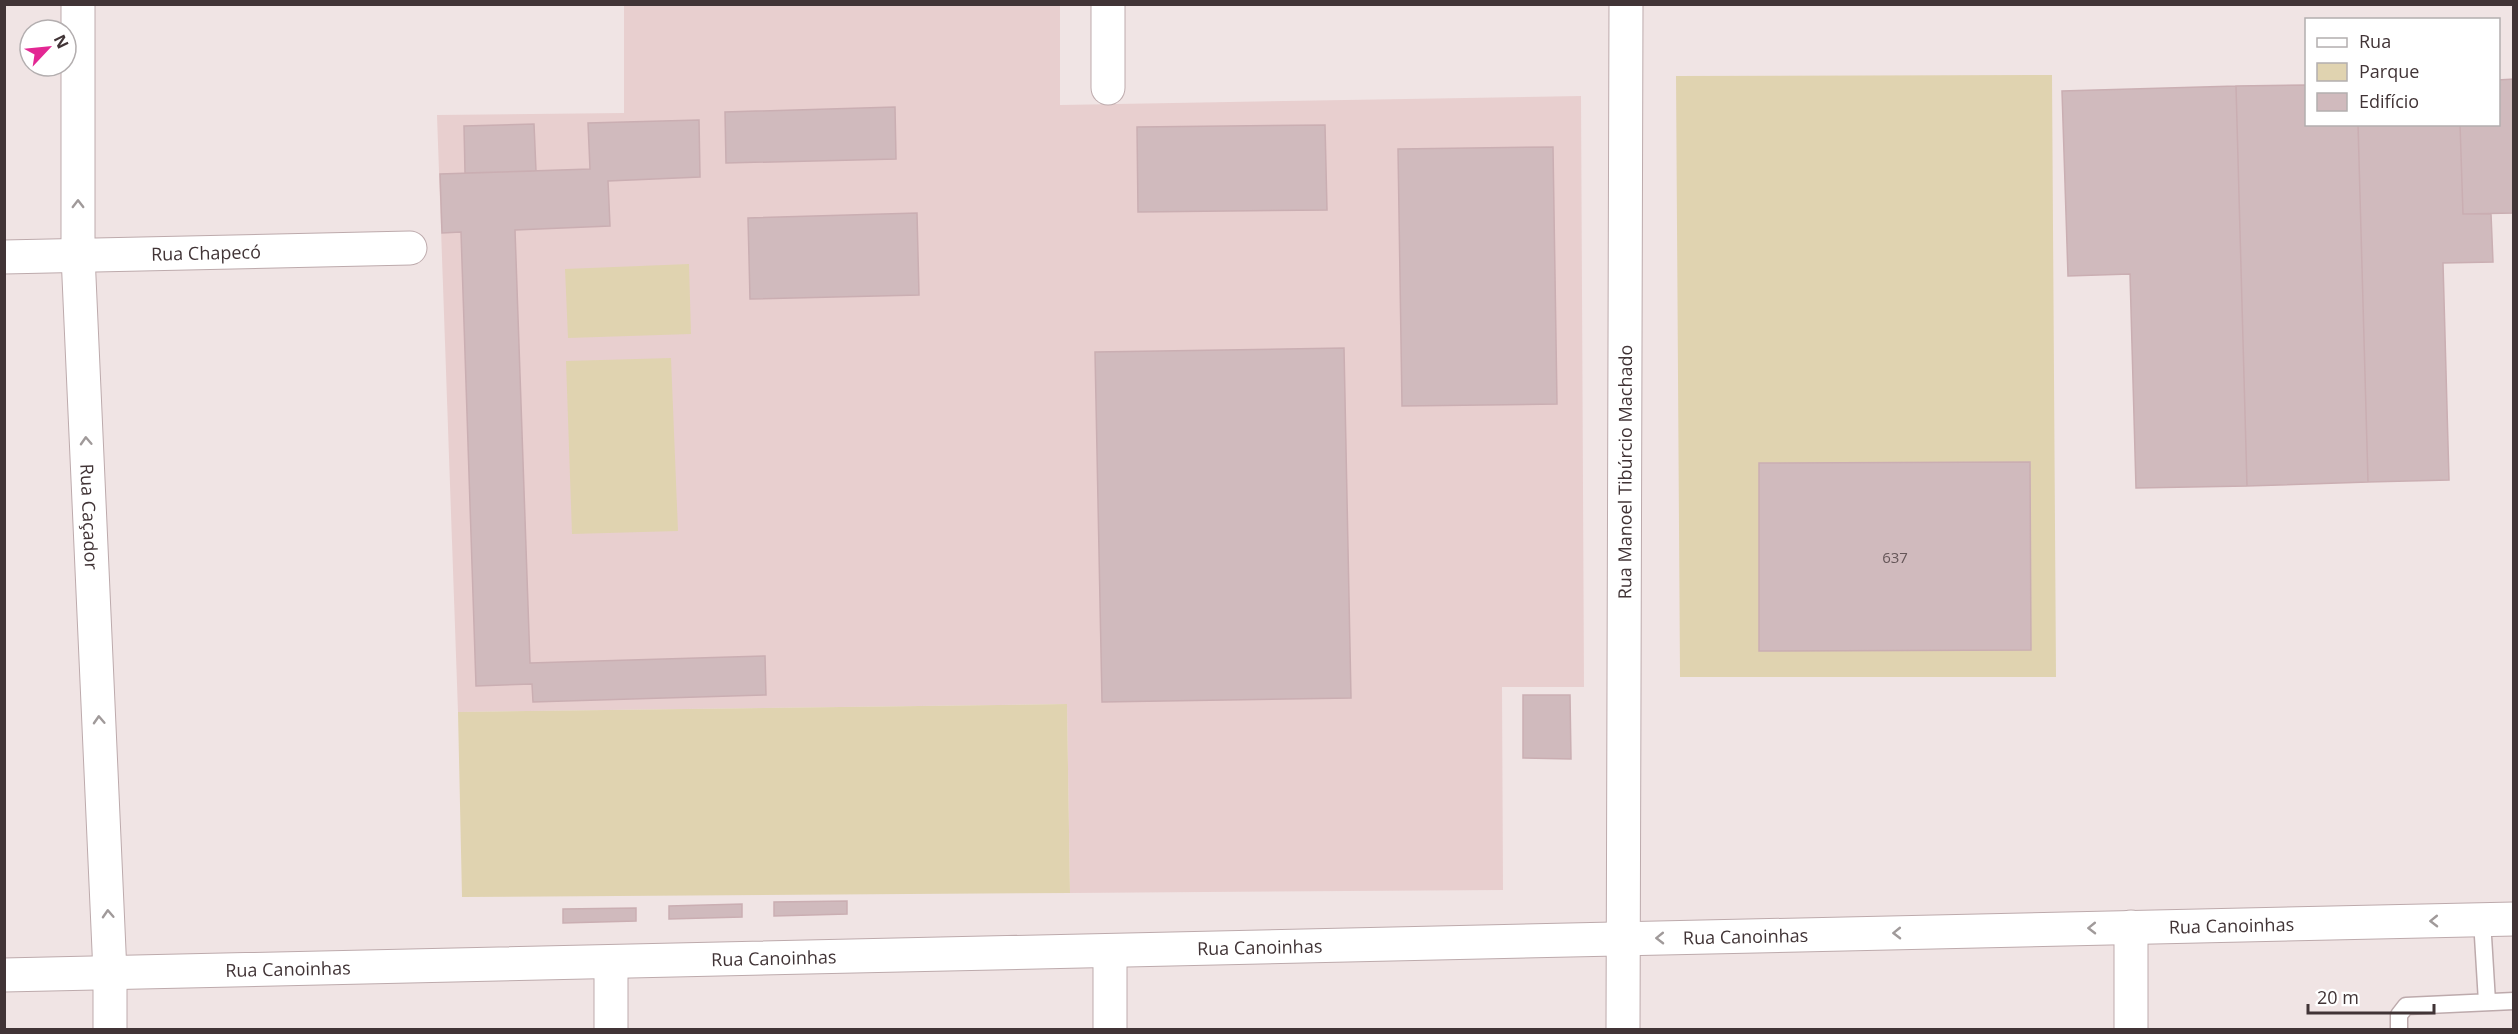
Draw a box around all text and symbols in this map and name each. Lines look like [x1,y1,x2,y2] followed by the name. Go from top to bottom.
[18,18,78,78] north arrow
[2305,18,2500,126] legend
[2359,29,2391,53] text: Rua
[49,31,74,52] text: N
[2359,59,2419,83] text: Parque
[2359,89,2419,113] text: Edifício
[72,200,84,209] one-way arrow
[151,239,261,266] street label: Rua Chapecó
[1612,345,1637,599] street label: Rua Manoel Tibúrcio Machado
[80,436,93,445] one-way arrow
[75,463,104,571] street label: Rua Caçador
[1882,547,1908,567] house number: 637
[92,715,105,724] one-way arrow
[101,910,114,919] one-way arrow
[2169,912,2294,939] street label: Rua Canoinhas
[2430,915,2439,927] one-way arrow
[2088,922,2097,935] one-way arrow
[1683,923,1808,950] street label: Rua Canoinhas
[1893,926,1902,939] one-way arrow
[1656,932,1665,944] one-way arrow
[1197,934,1323,960] street label: Rua Canoinhas
[711,944,837,971] street label: Rua Canoinhas
[225,955,351,982] street label: Rua Canoinhas
[2308,977,2434,1015] scale bar
[2317,985,2359,1009] text: 20 m

